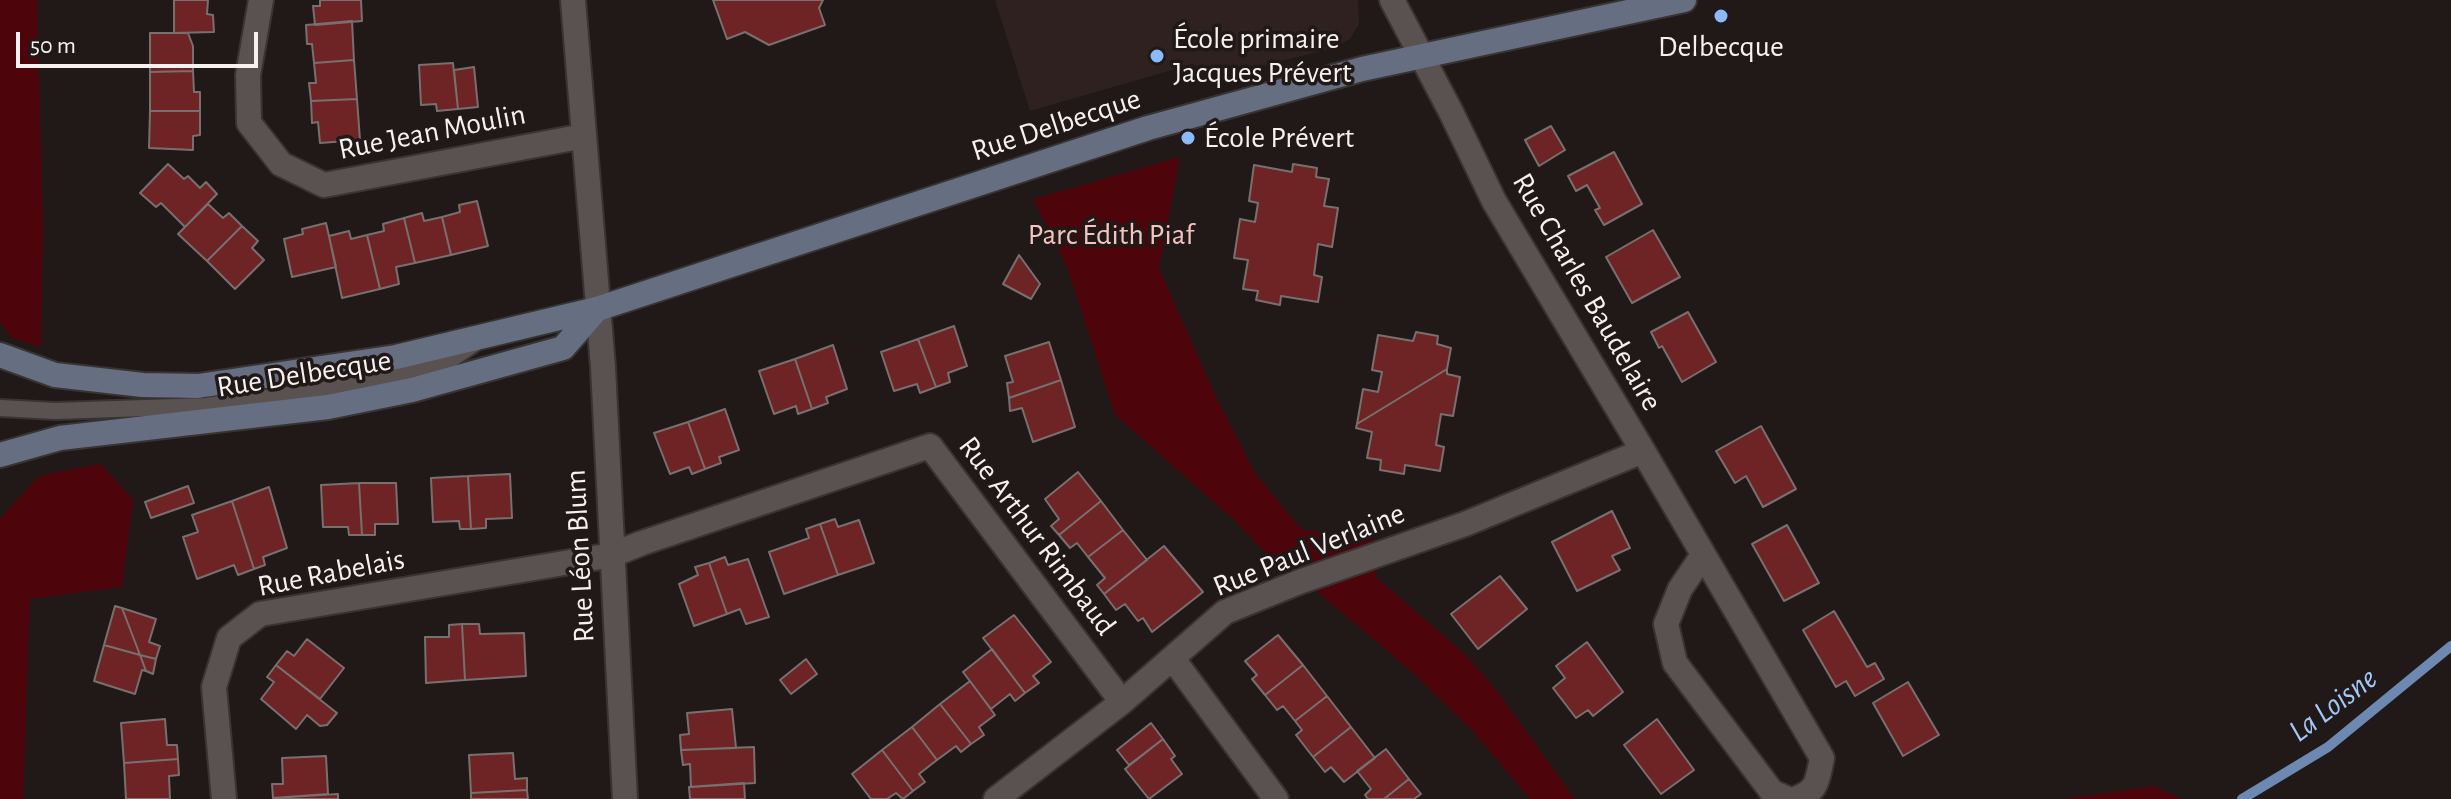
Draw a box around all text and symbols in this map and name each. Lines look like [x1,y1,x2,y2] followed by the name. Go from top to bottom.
[1712,7,1730,25] marker: Delbecque
[20,16,262,66] scale bar
[1173,21,1352,92] place label: École primaire Jacques Prévert
[1658,29,1784,65] place label: Delbecque
[30,34,76,58] text: 50 m
[1148,47,1166,65] marker: École primaire Jacques Prévert
[967,81,1145,169] street label: Rue Delbecque
[335,96,529,168] street label: Rue Jean Moulin
[1204,120,1354,156] place label: École Prévert
[1179,129,1197,147] marker: École Prévert
[1504,167,1670,417] street label: Rue Charles Baudelaire
[1028,217,1194,253] park label: Parc Édith Piaf
[214,342,394,406] street label: Rue Delbecque
[951,429,1123,643] street label: Rue Arthur Rimbaud
[557,468,603,644] street label: Rue Léon Blum
[1208,495,1410,605] street label: Rue Paul Verlaine
[254,541,408,605] street label: Rue Rabelais
[2281,659,2385,751] water label: La Loisne

